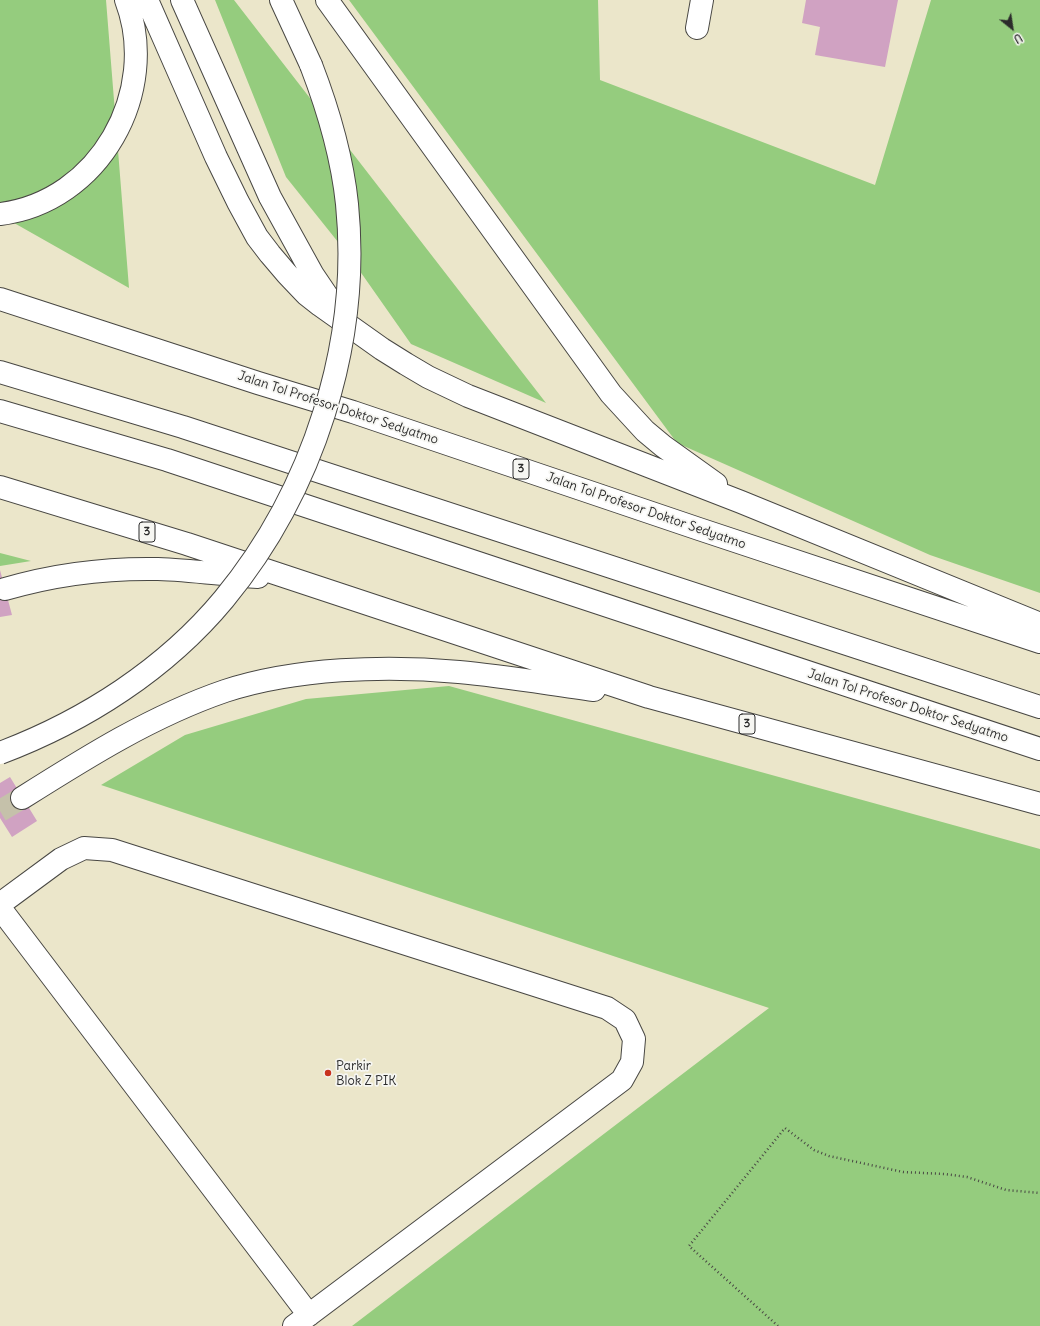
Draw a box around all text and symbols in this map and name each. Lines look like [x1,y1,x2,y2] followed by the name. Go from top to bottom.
[992,8,1032,48] north arrow
[1011,30,1025,46] text: U
[236,368,440,448] street label: Jalan Tol Profesor Doktor Sedyatmo
[513,459,529,479] road number: 3
[544,469,748,553] street label: Jalan Tol Profesor Doktor Sedyatmo
[139,522,155,542] road number: 3
[806,666,1010,746] street label: Jalan Tol Profesor Doktor Sedyatmo
[739,714,755,734] road number: 3
[336,1058,396,1089] place label: Parkir Blok Z PIK
[323,1068,333,1078] marker: Parkir Blok Z PIK

